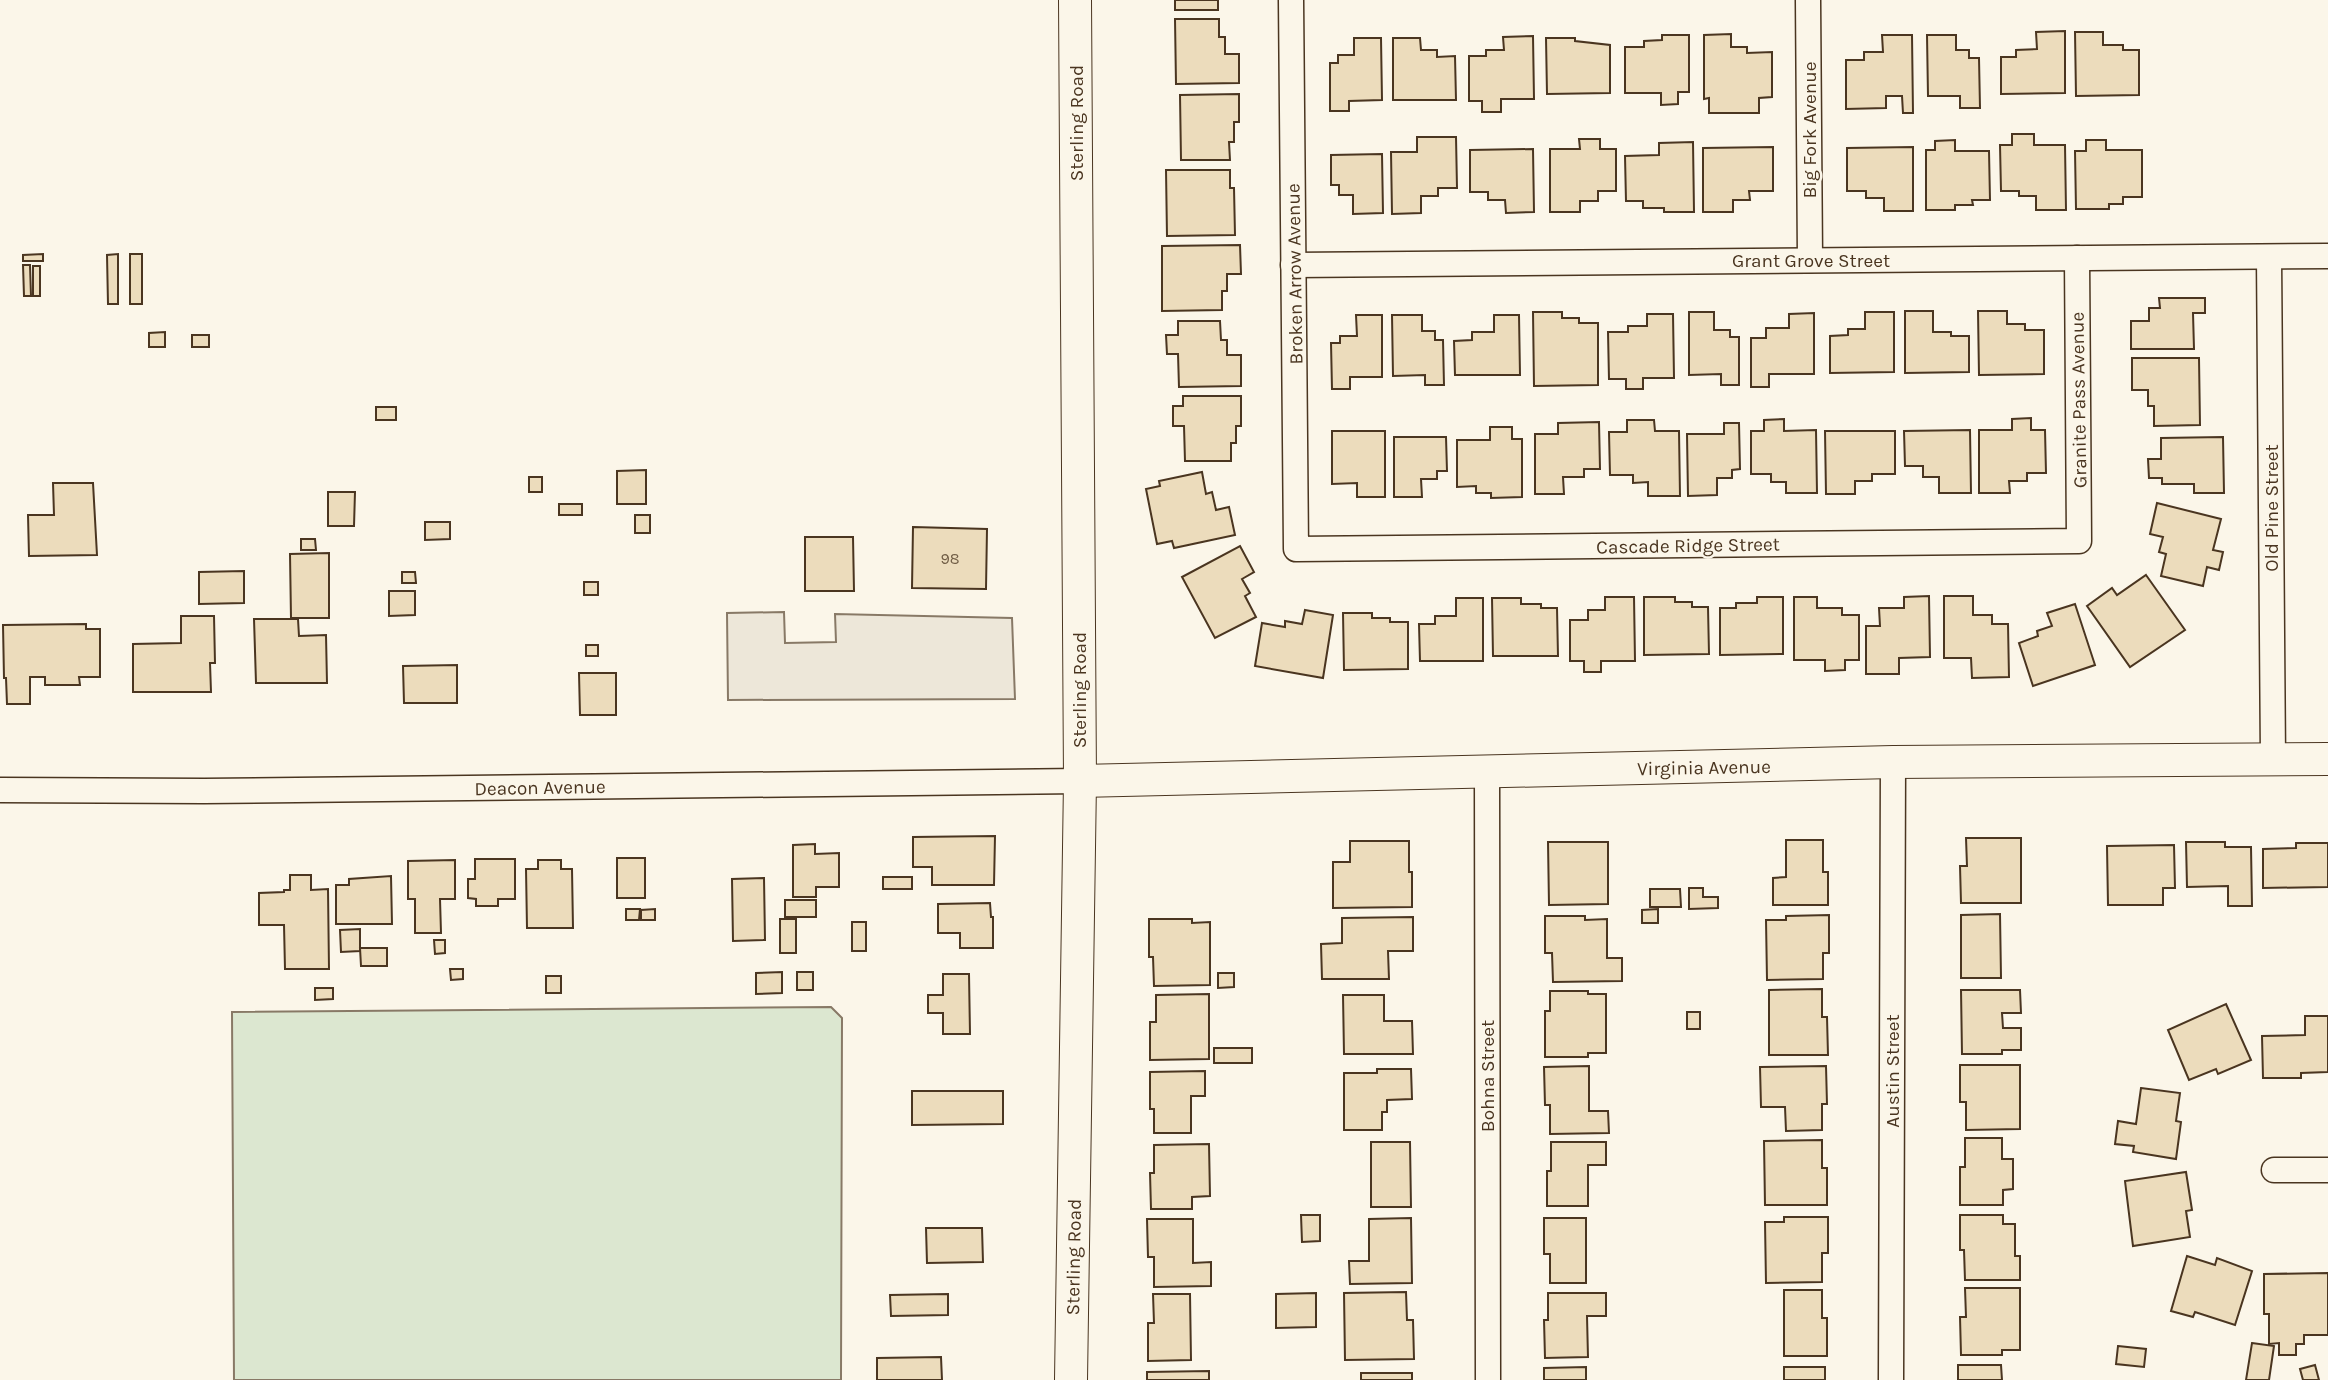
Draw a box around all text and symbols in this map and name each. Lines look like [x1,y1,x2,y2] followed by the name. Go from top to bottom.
[1799,61,1821,199] street label: Big Fork Avenue
[1066,65,1088,181] street label: Sterling Road
[1282,183,1308,365] street label: Broken Arrow Avenue
[1732,250,1890,272] street label: Grant Grove Street
[2066,312,2092,488] street label: Granite Pass Avenue
[2261,444,2283,572] street label: Old Pine Street
[1596,533,1780,559] street label: Cascade Ridge Street
[940,549,960,568] house number: 98
[1069,632,1091,748] street label: Sterling Road
[1637,756,1771,780] street label: Virginia Avenue
[474,776,606,800] street label: Deacon Avenue
[1882,1014,1904,1128] street label: Austin Street
[1477,1020,1499,1132] street label: Bohna Street
[1062,1198,1086,1316] street label: Sterling Road

